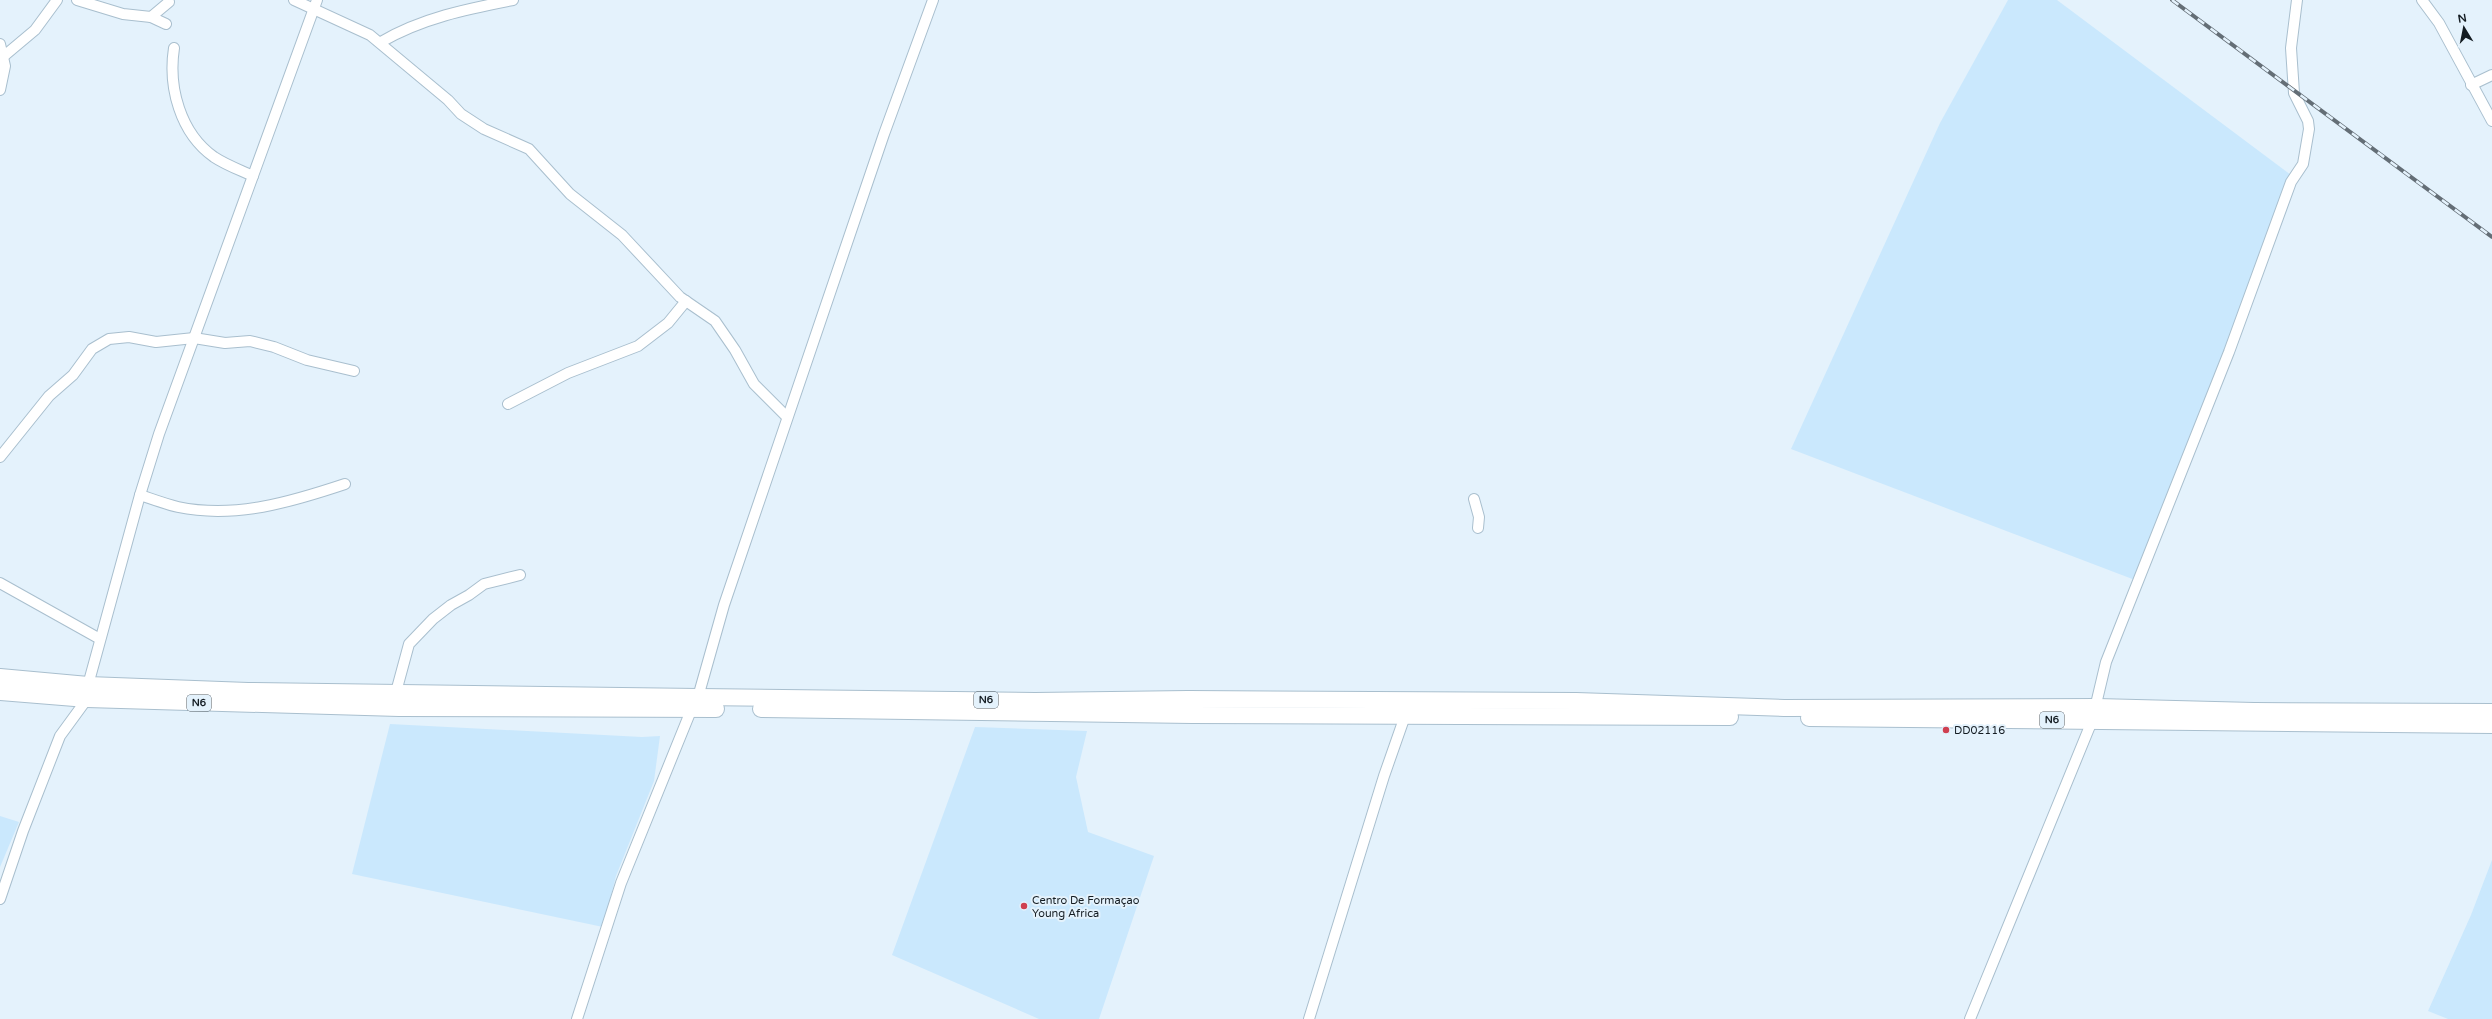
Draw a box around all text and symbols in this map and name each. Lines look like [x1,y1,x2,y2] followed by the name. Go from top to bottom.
[2444,8,2484,48] north arrow
[2457,11,2468,26] text: N
[974,692,998,708] road number: N6
[187,695,211,711] road number: N6
[2040,712,2064,728] road number: N6
[1954,724,2005,737] place label: DD02116
[1941,725,1951,735] marker: DD02116
[1032,894,1140,920] place label: Centro De Formaçao Young Africa
[1019,901,1029,911] marker: Centro De Formaçao Young Africa

